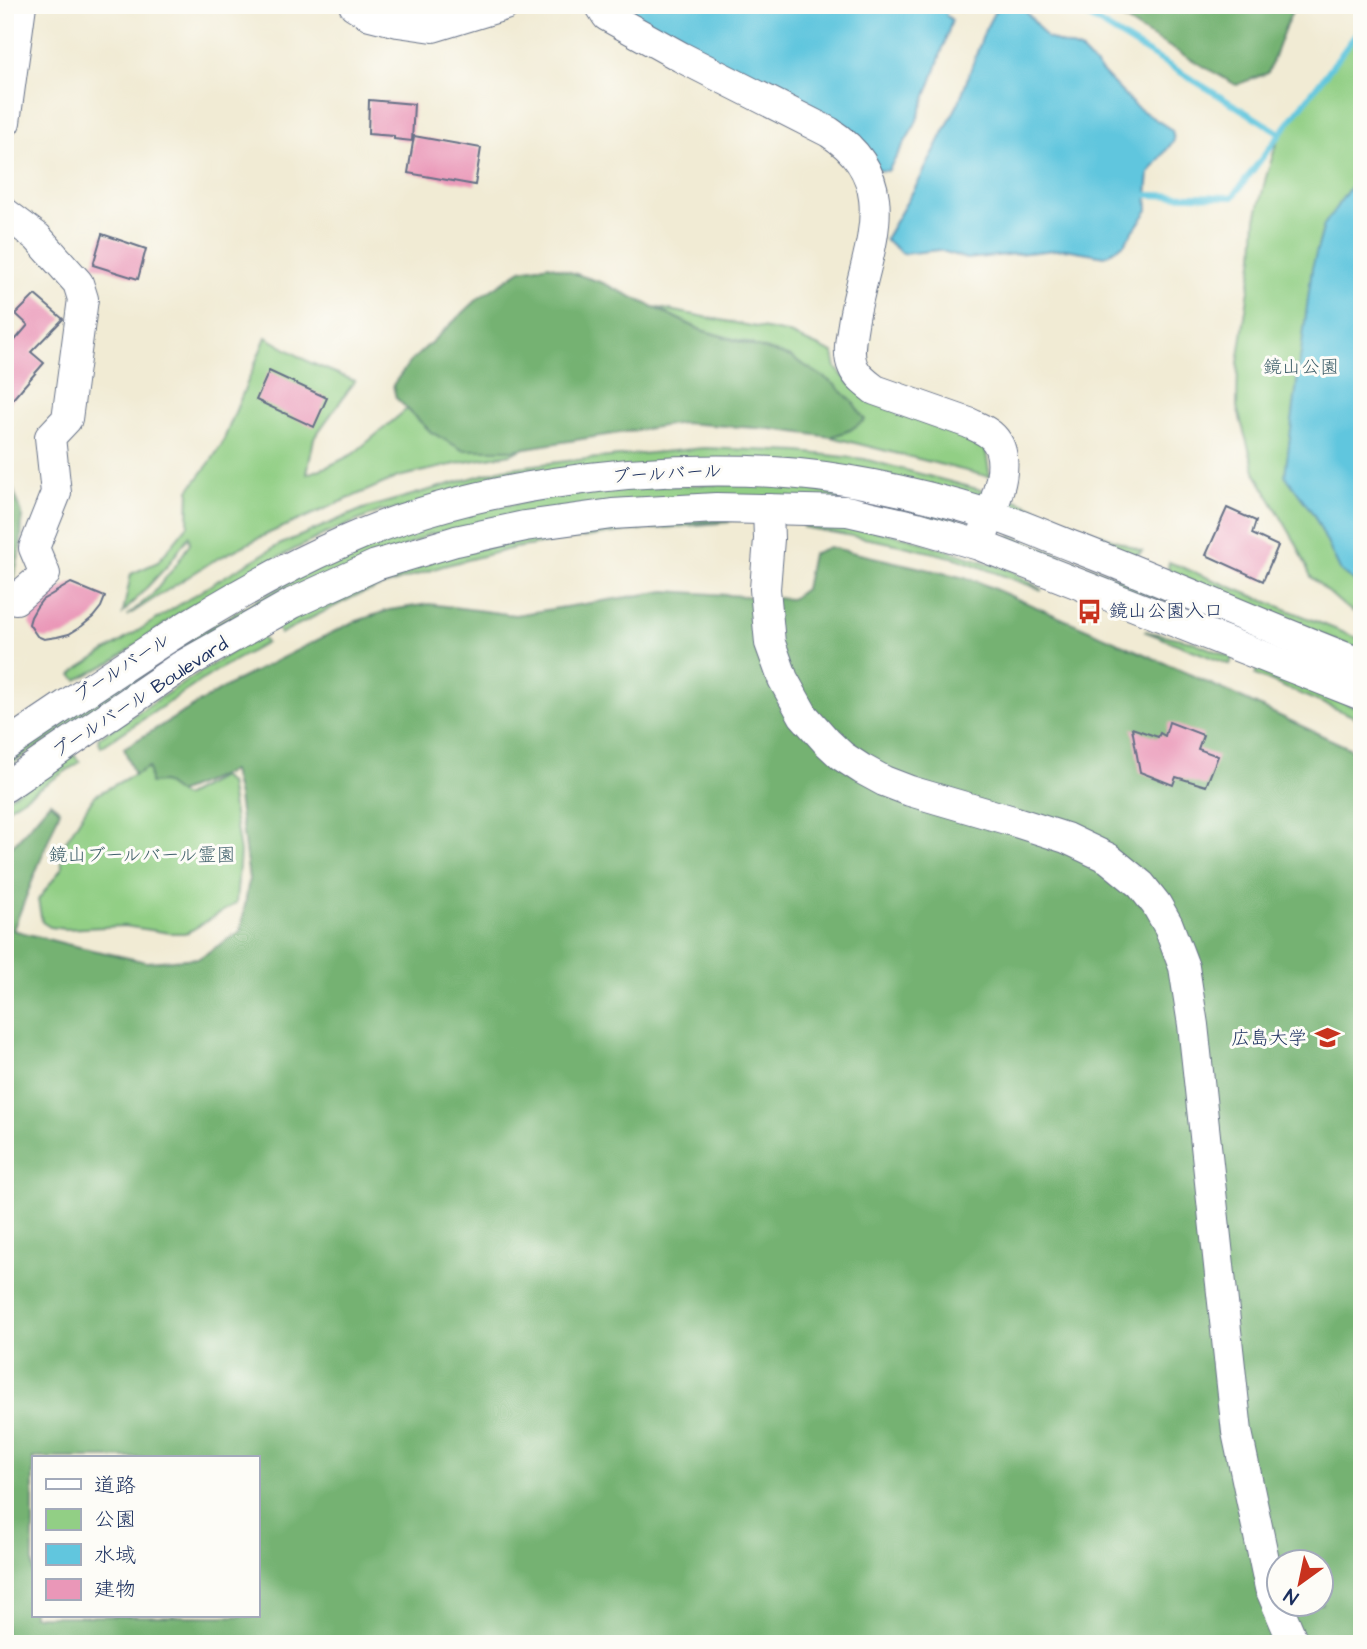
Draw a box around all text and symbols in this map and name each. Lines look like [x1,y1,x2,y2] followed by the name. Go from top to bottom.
[1263,354,1339,381] park label: 鏡山公園
[611,458,723,490] street label: ブールバール
[1075,597,1103,625] bus stop icon: 鏡山公園入口
[1109,598,1223,625] place label: 鏡山公園入口
[68,627,176,709] street label: ブールバール
[47,631,234,765] street label: ブールバール Boulevard
[49,842,235,869] park label: 鏡山ブールバール霊園
[1313,1024,1341,1052] school or university icon: 広島大学
[1231,1025,1307,1052] place label: 広島大学
[32,1456,259,1618] legend
[94,1471,136,1500] text: 道路
[94,1505,136,1534] text: 公園
[94,1541,136,1570] text: 水域
[1266,1548,1336,1618] north arrow
[94,1575,136,1604] text: 建物
[1279,1581,1304,1611] text: N

